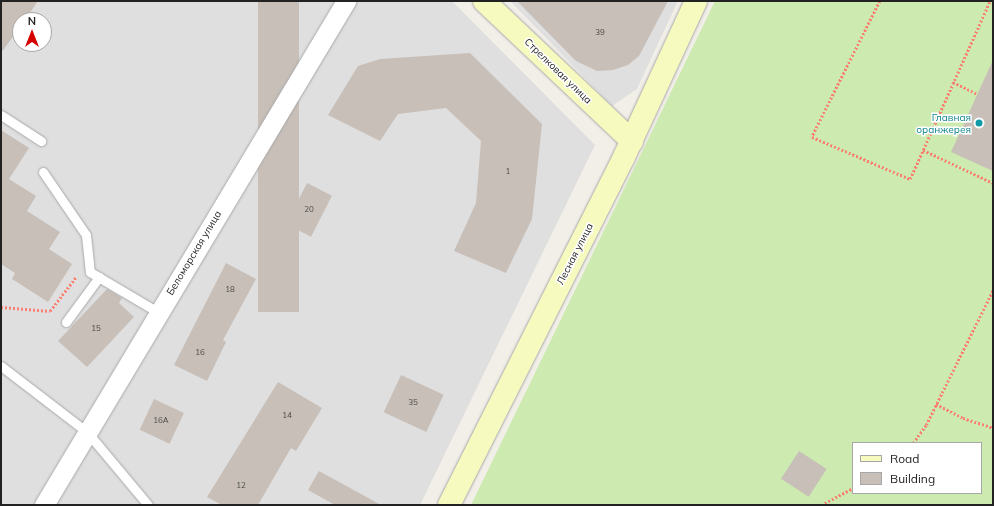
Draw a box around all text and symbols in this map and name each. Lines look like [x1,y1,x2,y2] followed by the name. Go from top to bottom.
[12,12,52,52] north arrow
[28,14,36,28] text: N
[595,28,605,38] house number: 39
[522,36,594,106] street label: Стрелковая улица
[916,111,971,134] place label: Главная оранжерея
[974,118,984,128] marker: Главная оранжерея
[506,167,510,177] house number: 1
[304,205,314,215] house number: 20
[164,209,224,297] street label: Беломорская улица
[554,221,596,287] street label: Лесная улица
[225,285,235,295] house number: 18
[91,324,101,334] house number: 15
[195,348,205,358] house number: 16
[408,398,418,408] house number: 35
[282,411,292,421] house number: 14
[153,416,169,426] house number: 16А
[852,442,982,494] legend
[890,451,919,466] text: Road
[890,471,935,486] text: Building
[236,481,246,491] house number: 12

